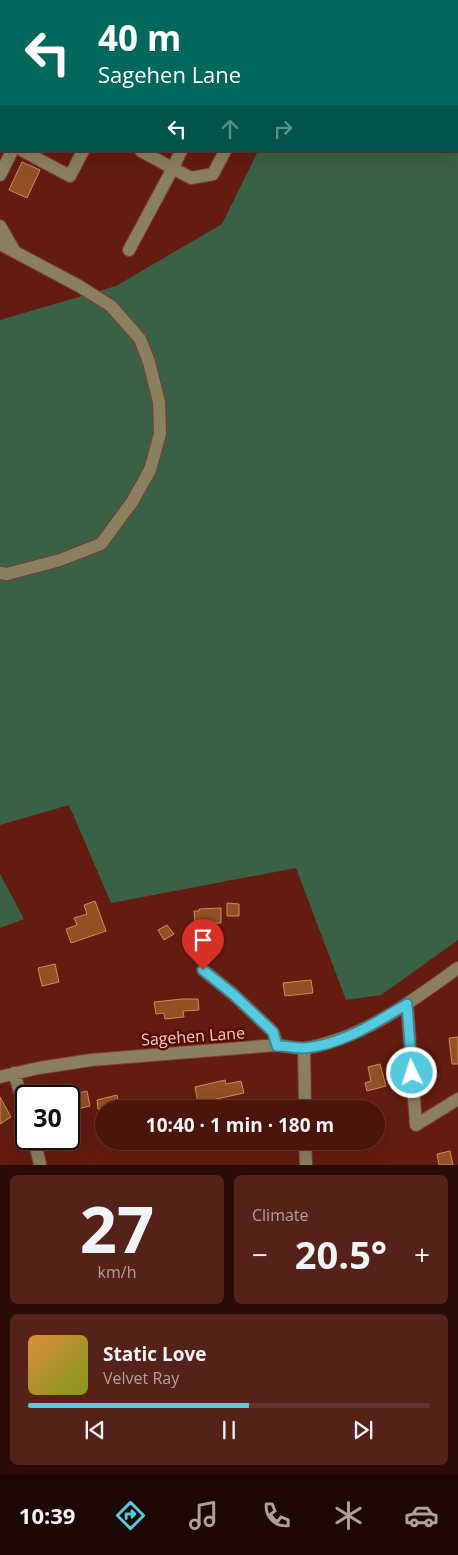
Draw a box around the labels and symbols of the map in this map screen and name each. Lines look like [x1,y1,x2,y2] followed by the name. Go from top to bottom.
[182,919,224,970] pin
[140,1021,246,1051] street label: Sagehen Lane
[385,1046,437,1098] position arrow
[15,1085,80,1150] speed limit sign: 30

